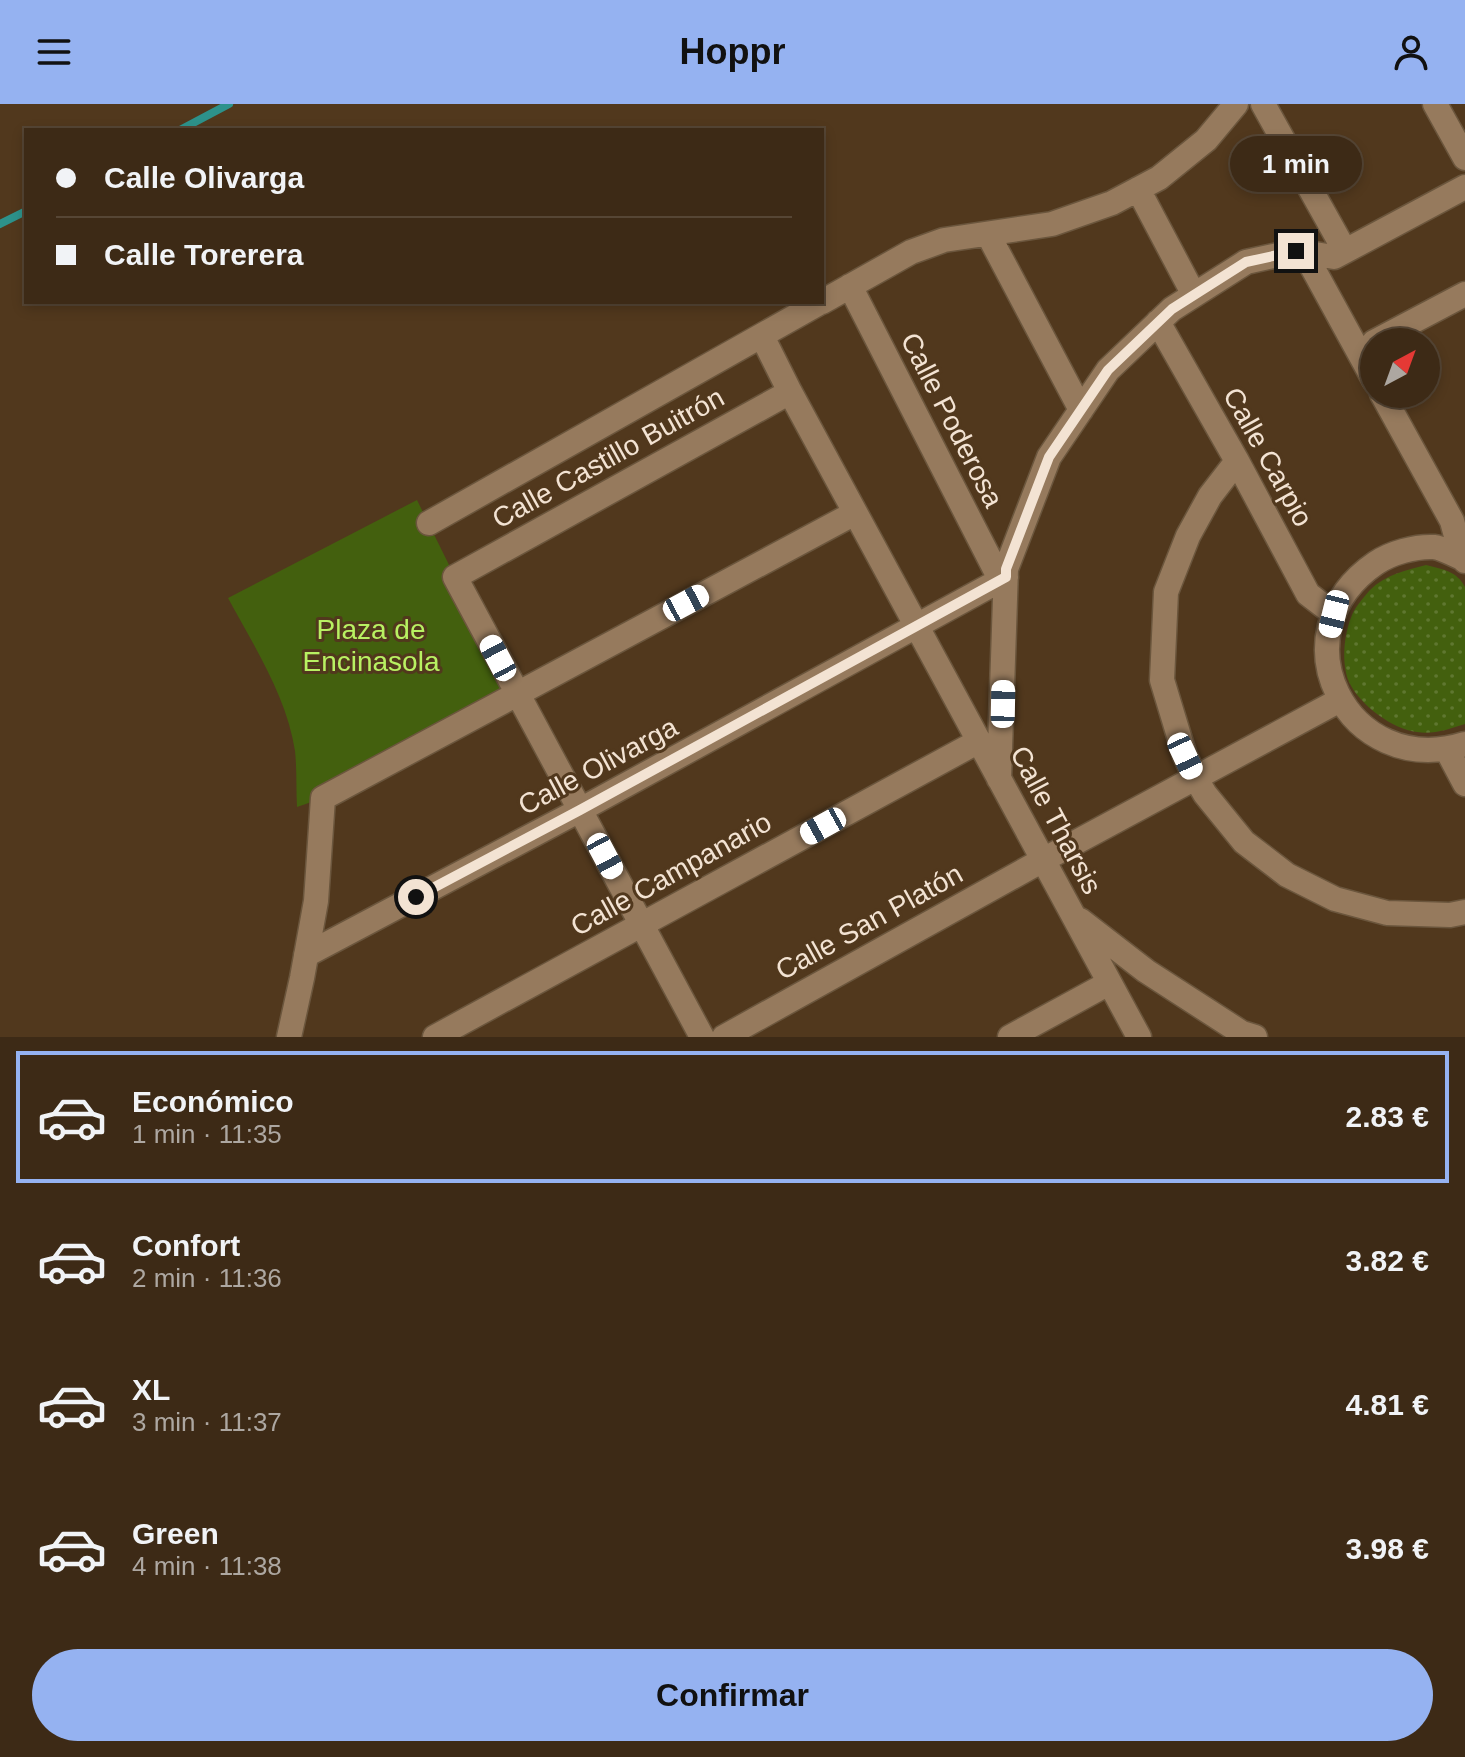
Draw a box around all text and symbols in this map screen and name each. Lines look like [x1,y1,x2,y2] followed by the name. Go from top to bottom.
[32,30,76,74] icon: menu
[1389,30,1433,74] icon: person
[680,31,785,72] text: Hoppr
[1230,135,1362,191] callout: 1 min
[1262,149,1330,179] text: 1 min
[104,161,304,194] text: Calle Olivarga
[1278,233,1314,269] route end
[104,238,304,271] text: Calle Torerera
[895,328,1009,513] street label: Calle Poderosa
[1360,328,1440,408] north arrow
[1360,328,1440,408] map controls
[487,381,729,535] street label: Calle Castillo Buitrón
[1217,382,1319,532] street label: Calle Carpio
[659,581,713,625] car
[1317,588,1351,640] car
[303,614,440,677] park label: Plaza de Encinasola
[476,631,520,685] car
[991,680,1015,728] car
[513,711,683,821] street label: Calle Olivarga
[1164,729,1206,783] car
[1004,741,1108,899] street label: Calle Tharsis
[796,804,850,848] car
[565,806,777,942] street label: Calle Campanario
[583,829,627,883] car
[770,858,968,986] street label: Calle San Platón
[398,879,434,915] route start
[36,1081,108,1153] icon: car
[132,1085,294,1118] text: Económico
[1346,1100,1429,1133] text: 2.83 €
[132,1119,282,1149] text: 1 min · 11:35
[36,1225,108,1297] icon: car
[132,1229,240,1262] text: Confort
[1346,1244,1429,1277] text: 3.82 €
[132,1263,282,1293] text: 2 min · 11:36
[36,1369,108,1441] icon: car
[132,1373,170,1406] text: XL
[1346,1388,1429,1421] text: 4.81 €
[132,1407,282,1437] text: 3 min · 11:37
[36,1513,108,1585] icon: car
[132,1517,219,1550] text: Green
[1346,1532,1429,1565] text: 3.98 €
[132,1551,282,1581] text: 4 min · 11:38
[32,1649,1433,1741] button: Confirmar

